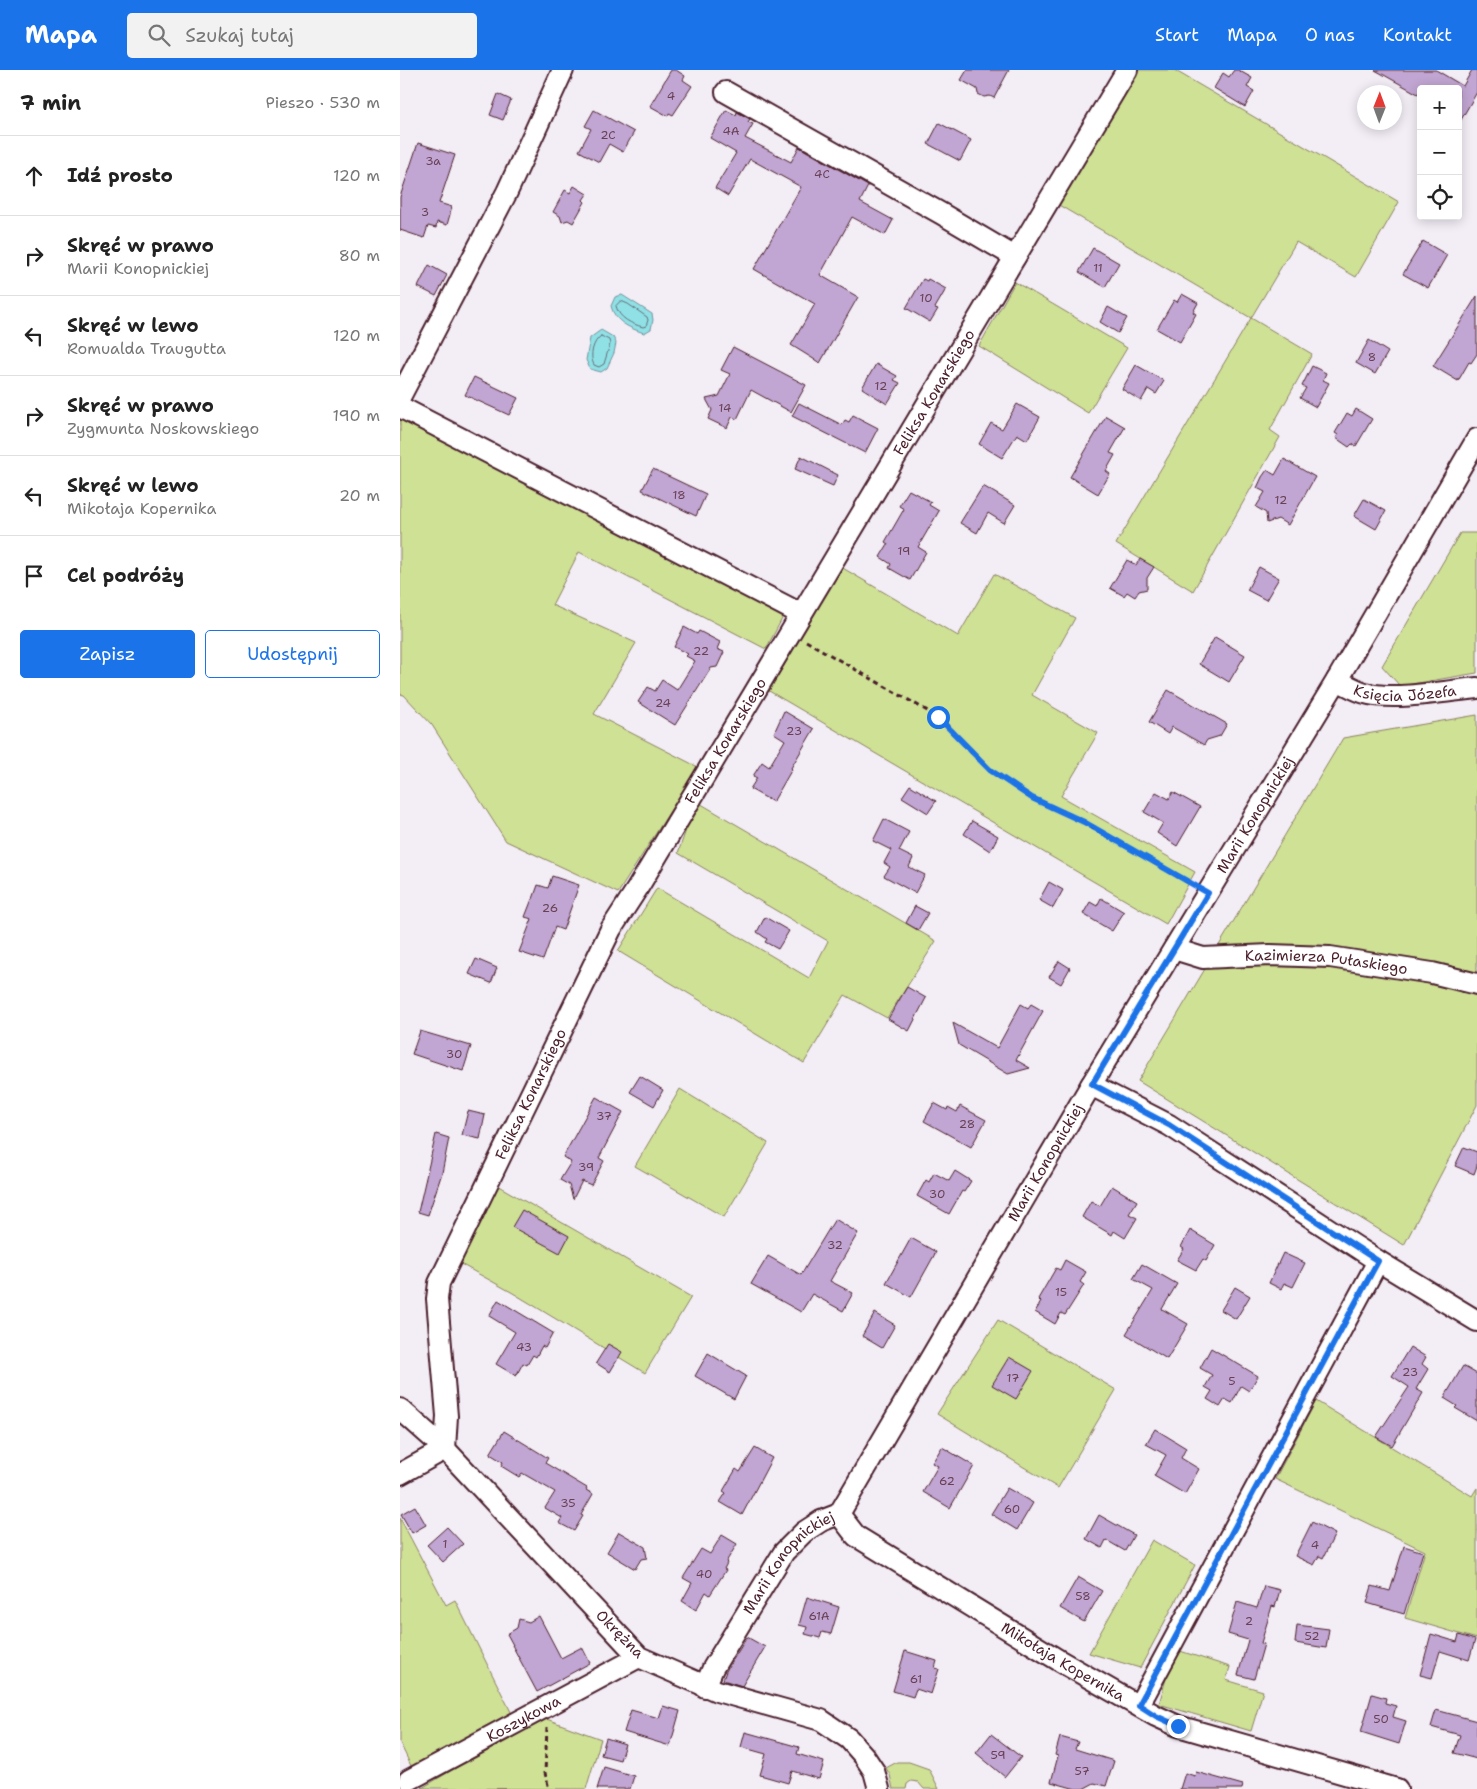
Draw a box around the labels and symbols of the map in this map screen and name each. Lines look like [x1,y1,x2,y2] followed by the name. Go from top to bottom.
[1357,85,1402,130] north arrow
[667,88,675,104] house number: 4
[722,123,740,139] house number: 4A
[600,127,616,143] house number: 2C
[425,153,441,169] house number: 3a
[814,166,830,182] house number: 4C
[421,204,429,220] house number: 3
[1093,260,1103,276] house number: 11
[919,290,933,306] house number: 10
[889,326,979,459] street label: Feliksa Konarskiego
[1368,349,1376,365] house number: 8
[875,378,887,394] house number: 12
[719,400,731,416] house number: 14
[672,487,686,503] house number: 18
[1275,492,1287,508] house number: 12
[898,543,910,559] house number: 19
[693,643,709,659] house number: 22
[680,674,771,808] street label: Feliksa Konarskiego
[1350,680,1458,706] street label: Księcia Józefa
[655,695,671,711] house number: 24
[927,706,950,729] route start
[786,723,802,739] house number: 23
[1212,753,1298,877] street label: Marii Konopnickiej
[542,900,558,916] house number: 26
[1244,945,1409,979] street label: Kazimierza Pułaskiego
[490,1025,571,1163] street label: Feliksa Konarskiego
[446,1046,462,1062] house number: 30
[1003,1100,1088,1225] street label: Marii Konopnickiej
[596,1108,612,1124] house number: 37
[959,1116,975,1132] house number: 28
[578,1159,594,1175] house number: 39
[929,1186,945,1202] house number: 30
[827,1237,843,1253] house number: 32
[1055,1284,1067,1300] house number: 15
[516,1339,532,1355] house number: 43
[1402,1364,1418,1380] house number: 23
[1007,1370,1019,1386] house number: 17
[1228,1373,1236,1389] house number: 5
[939,1473,955,1489] house number: 62
[560,1495,576,1511] house number: 35
[1004,1501,1020,1517] house number: 60
[738,1507,837,1618] street label: Marii Konopnickiej
[442,1536,448,1552] house number: 1
[1311,1537,1319,1553] house number: 4
[696,1566,712,1582] house number: 40
[1075,1588,1091,1604] house number: 58
[591,1605,649,1663] street label: Okrężna
[809,1608,830,1624] house number: 61A
[1245,1613,1253,1629] house number: 2
[997,1617,1129,1706] street label: Mikołaja Kopernika
[1304,1628,1320,1644] house number: 52
[910,1671,922,1687] house number: 61
[483,1690,565,1747] street label: Koszykowa
[1373,1711,1389,1727] house number: 50
[1167,1715,1190,1738] route end
[990,1747,1006,1763] house number: 59
[1074,1763,1090,1779] house number: 57

